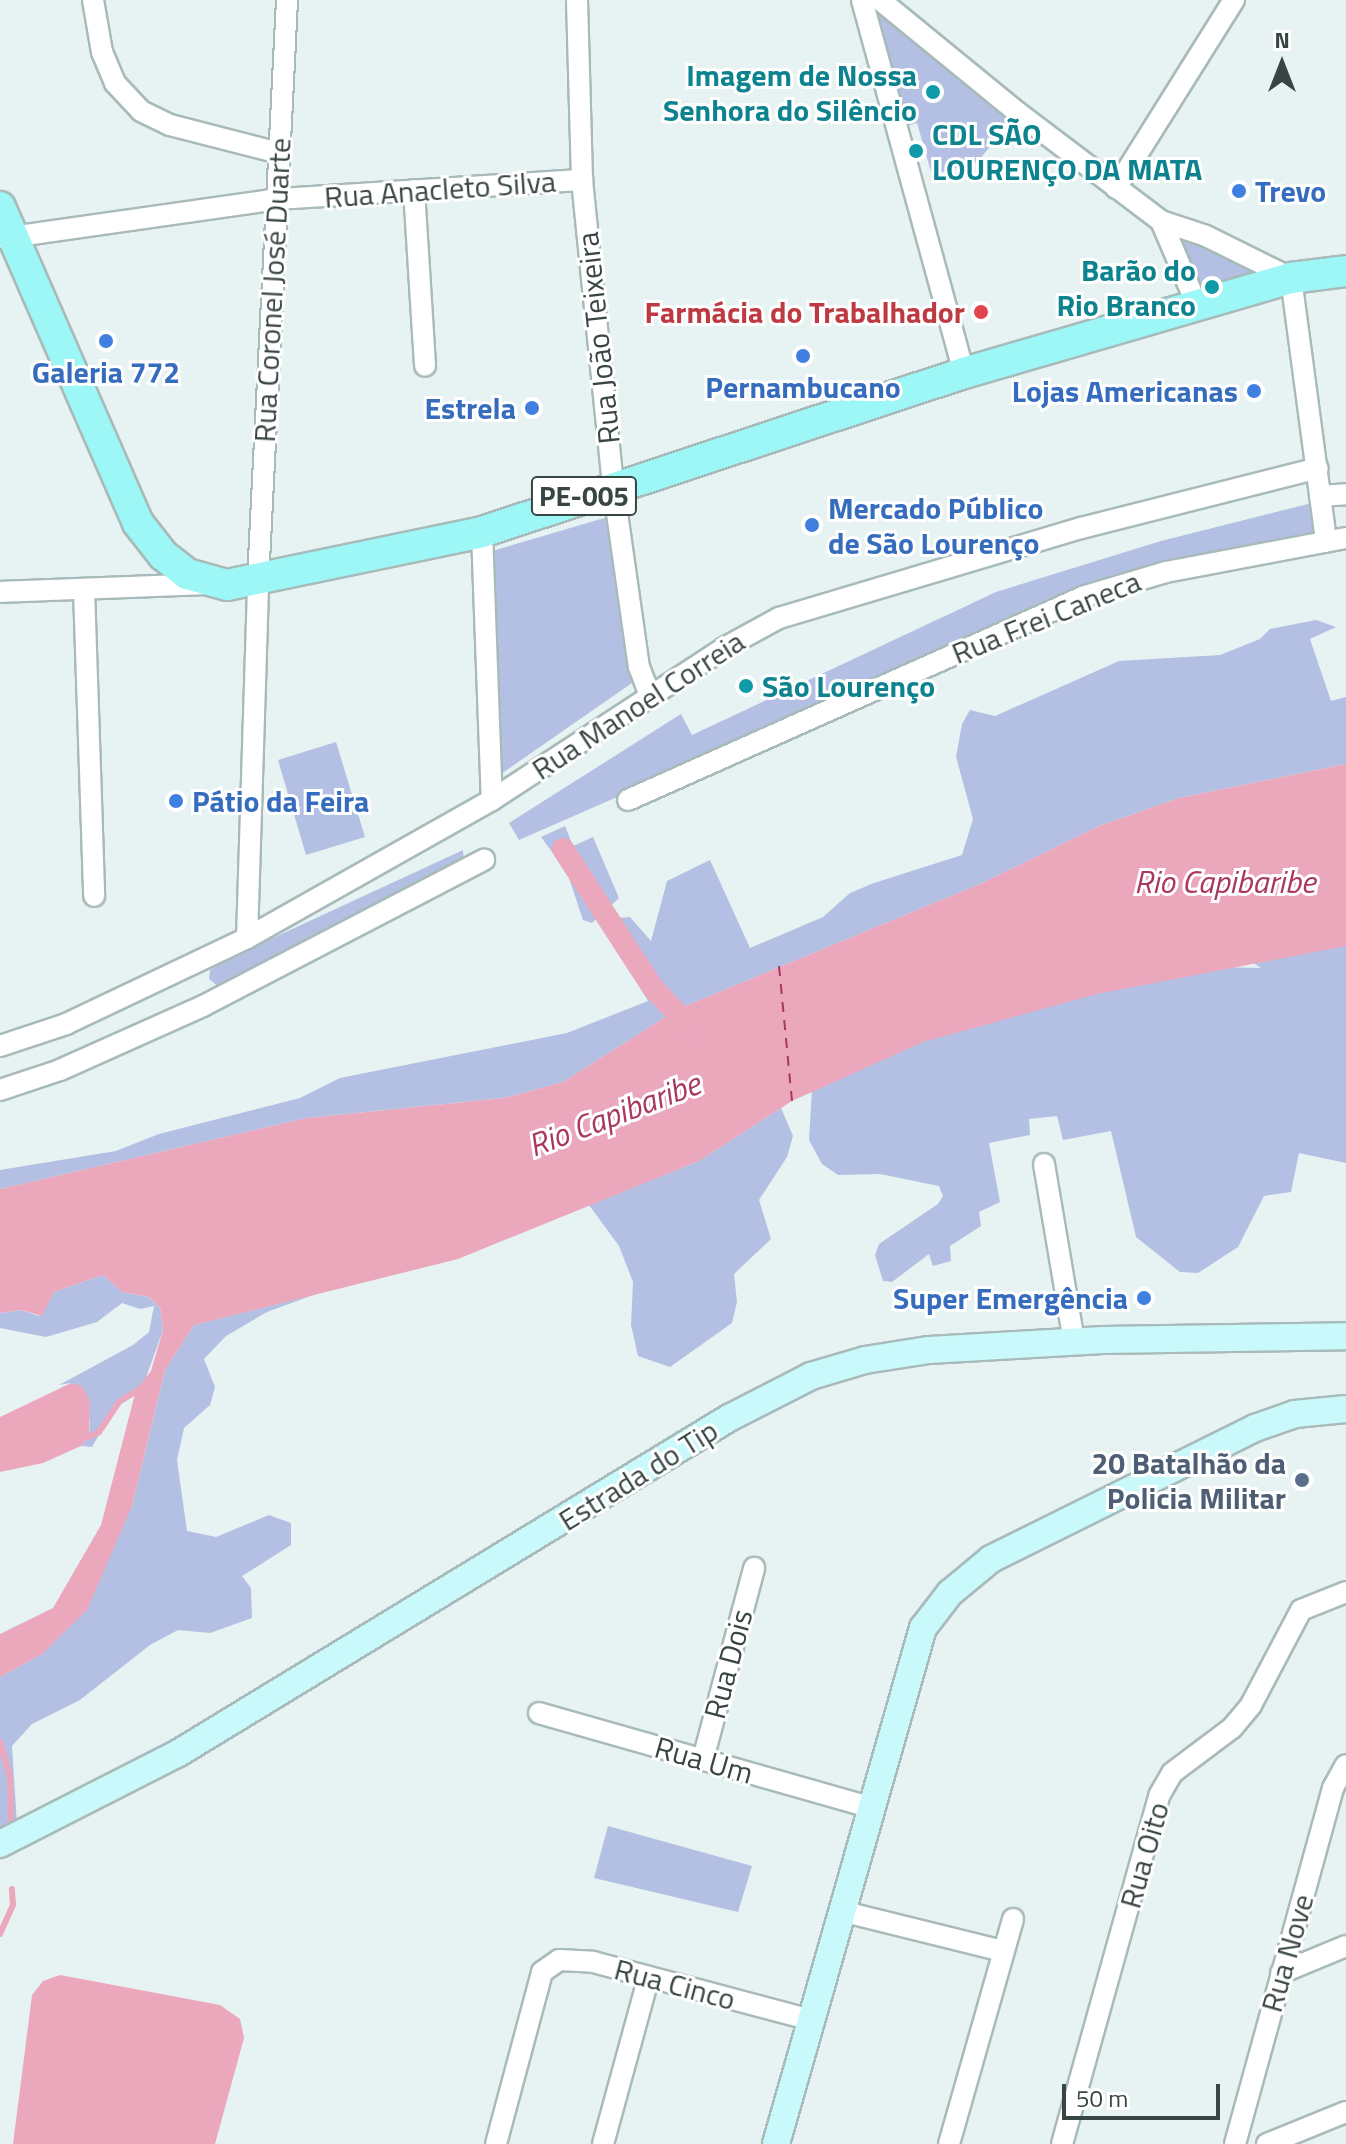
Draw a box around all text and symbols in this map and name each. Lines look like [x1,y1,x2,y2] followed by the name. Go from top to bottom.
[1274,23,1290,57] text: N
[1242,24,1322,104] north arrow
[663,57,917,128] place label: Imagem de Nossa Senhora do Silêncio
[924,83,942,101] marker: Imagem de Nossa Senhora do Silêncio
[932,116,1202,186] place label: CDL SÃO LOURENÇO DA MATA
[246,137,298,443] street label: Rua Coronel José Duarte
[907,142,925,160] marker: CDL SÃO LOURENÇO DA MATA
[323,163,557,215] street label: Rua Anacleto Silva
[1255,173,1326,209] place label: Trevo
[1230,182,1248,200] marker: Trevo
[569,230,627,446] street label: Rua João Teixeira
[1057,252,1196,322] place label: Barão do Rio Branco
[1203,278,1221,296] marker: Barão do Rio Branco
[645,294,965,330] place label: Farmácia do Trabalhador
[972,303,990,321] marker: Farmácia do Trabalhador
[97,332,115,350] marker: Galeria 772
[794,347,812,365] marker: Pernambucano
[32,354,180,390] place label: Galeria 772
[705,369,901,405] place label: Pernambucano
[1012,373,1238,409] place label: Lojas Americanas
[1245,382,1263,400] marker: Lojas Americanas
[424,390,516,426] place label: Estrela
[523,399,541,417] marker: Estrela
[530,472,638,520] road number: PE-005
[828,490,1043,560] place label: Mercado Público de São Lourenço
[803,516,821,534] marker: Mercado Público de São Lourenço
[946,563,1146,671] street label: Rua Frei Caneca
[525,623,751,787] street label: Rua Manoel Correia
[762,668,935,704] place label: São Lourenço
[737,677,755,695] marker: São Lourenço
[192,783,369,819] place label: Pátio da Feira
[167,792,185,810] marker: Pátio da Feira
[1134,862,1316,900] water label: Rio Capibaribe
[522,1064,706,1164] water label: Rio Capibaribe
[893,1280,1128,1316] place label: Super Emergência
[1135,1289,1153,1307] marker: Super Emergência
[552,1412,724,1538] street label: Estrada do Tip
[1092,1445,1286,1516] place label: 20 Batalhão da Policia Militar
[1293,1471,1311,1489] marker: 20 Batalhão da Policia Militar
[696,1605,760,1723] street label: Rua Dois
[651,1729,757,1791] street label: Rua Um
[1112,1798,1176,1912] street label: Rua Oito
[1253,1890,1321,2016] street label: Rua Nove
[611,1951,739,2017] street label: Rua Cinco
[1066,2068,1224,2118] scale bar
[1076,2080,1128,2116] text: 50 m

